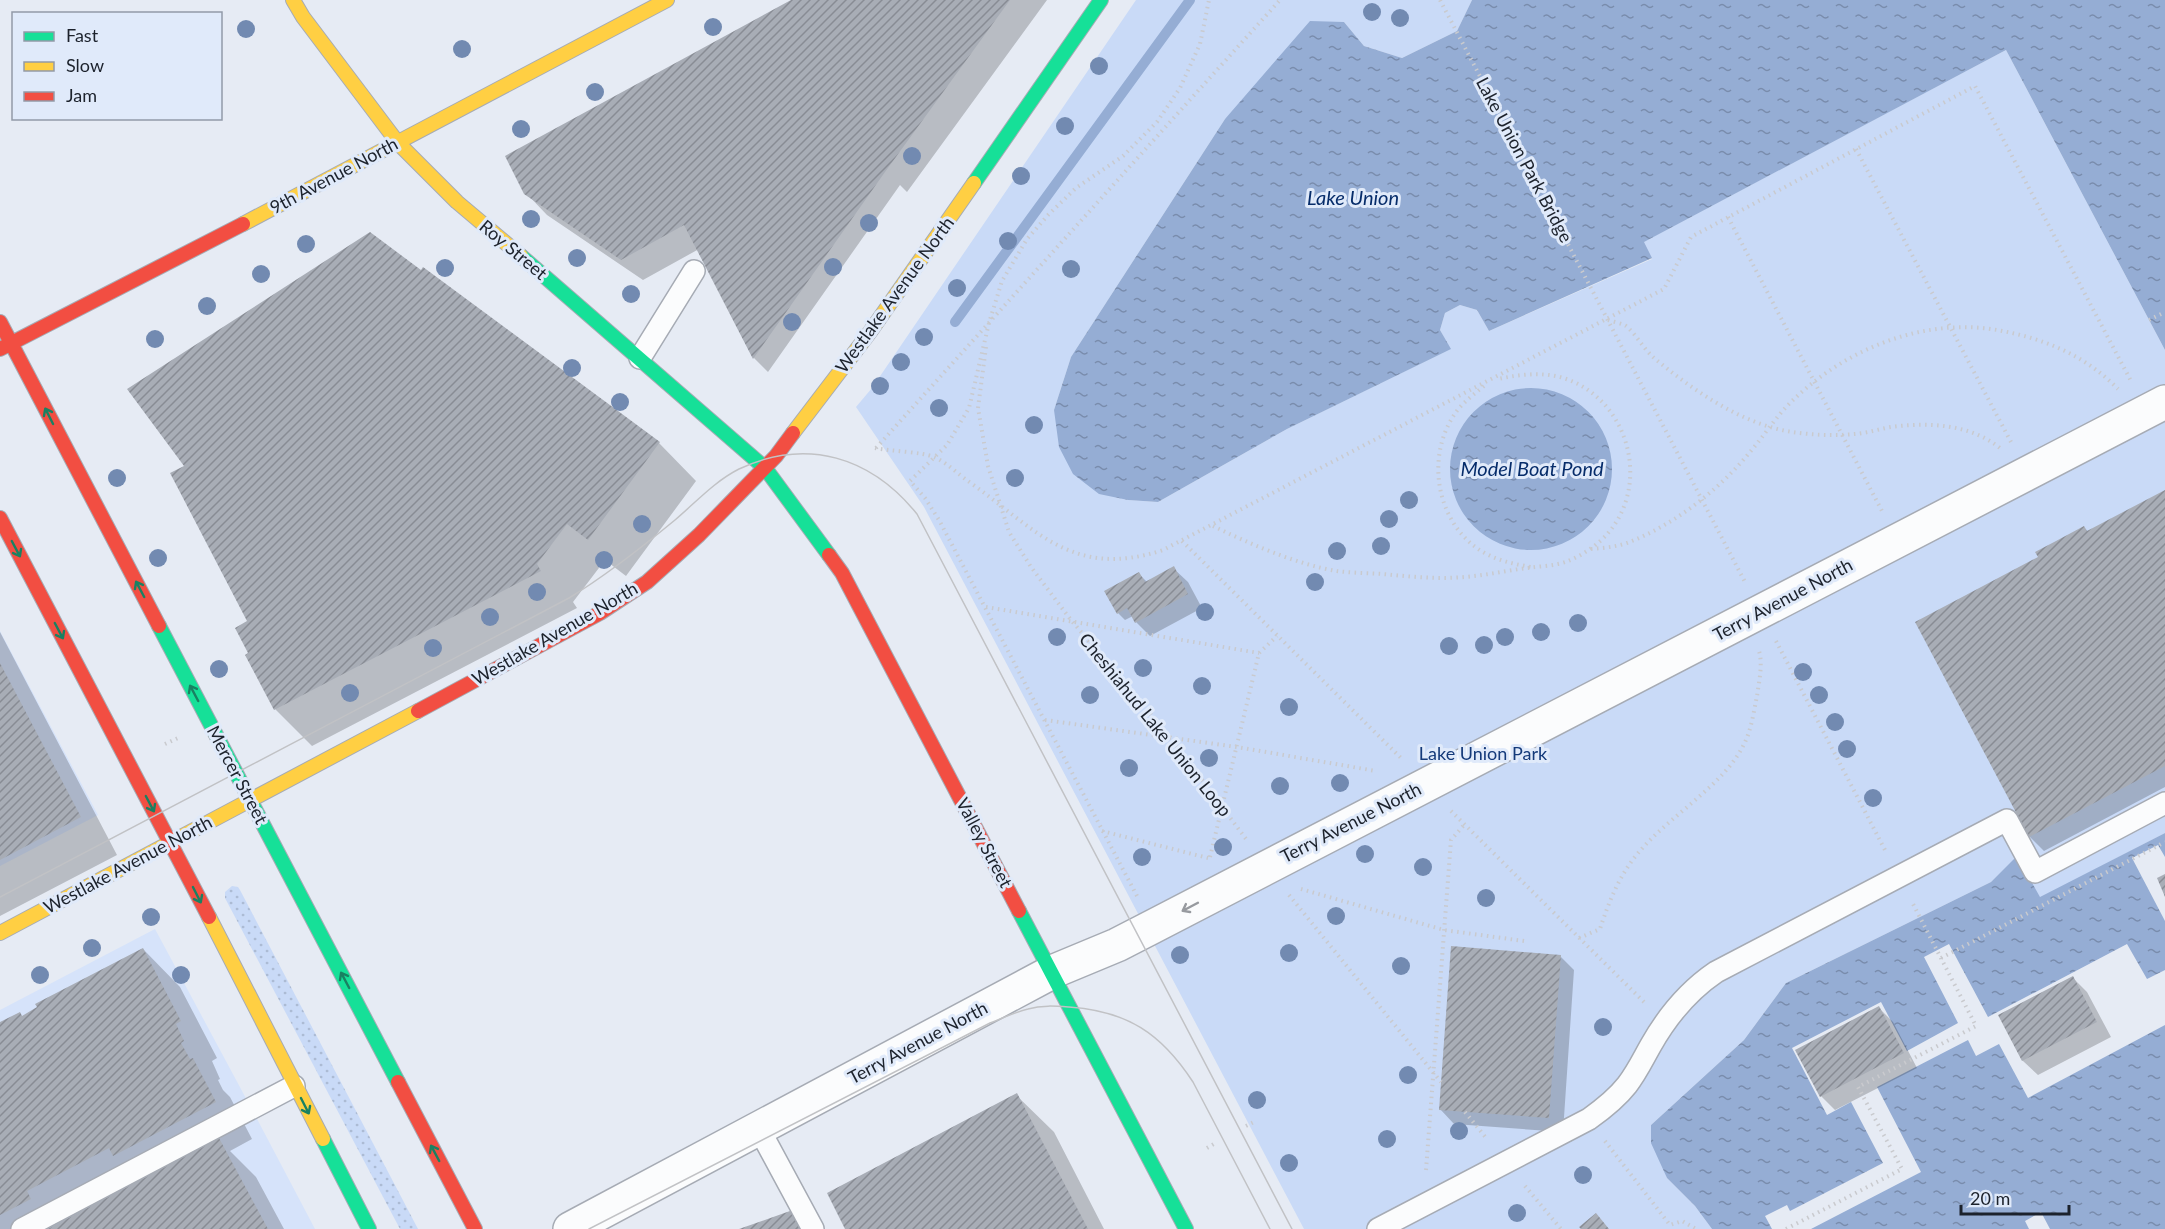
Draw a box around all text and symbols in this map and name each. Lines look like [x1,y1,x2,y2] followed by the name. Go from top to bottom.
[12,12,222,120] legend
[66,24,99,46] text: Fast
[66,54,104,76] text: Slow
[1472,73,1578,246] street label: Lake Union Park Bridge
[66,84,97,106] text: Jam
[266,132,401,218] street label: 9th Avenue North
[1307,185,1399,209] water label: Lake Union
[830,212,958,377] street label: Westlake Avenue North
[475,215,552,284] street label: Roy Street
[43,408,54,426] one-way arrow
[1460,456,1604,480] water label: Model Boat Pond
[10,540,22,557] one-way arrow
[1709,553,1856,645] street label: Terry Avenue North
[468,577,641,690] street label: Westlake Avenue North
[134,581,146,598] one-way arrow
[53,622,65,639] one-way arrow
[1075,628,1237,821] street label: Cheshiahud Lake Union Loop
[188,684,199,702] one-way arrow
[203,722,273,828] street label: Mercer Street
[1419,742,1548,764] park label: Lake Union Park
[1277,777,1425,867] street label: Terry Avenue North
[145,794,156,812] one-way arrow
[952,794,1018,892] street label: Valley Street
[40,810,216,918] street label: Westlake Avenue North
[192,886,204,904] one-way arrow
[1182,902,1200,913] one-way arrow
[339,972,351,989] one-way arrow
[844,996,991,1088] street label: Terry Avenue North
[300,1097,311,1115] one-way arrow
[429,1144,440,1162] one-way arrow
[1961,1178,2069,1216] scale bar
[1970,1187,2010,1209] text: 20 m

